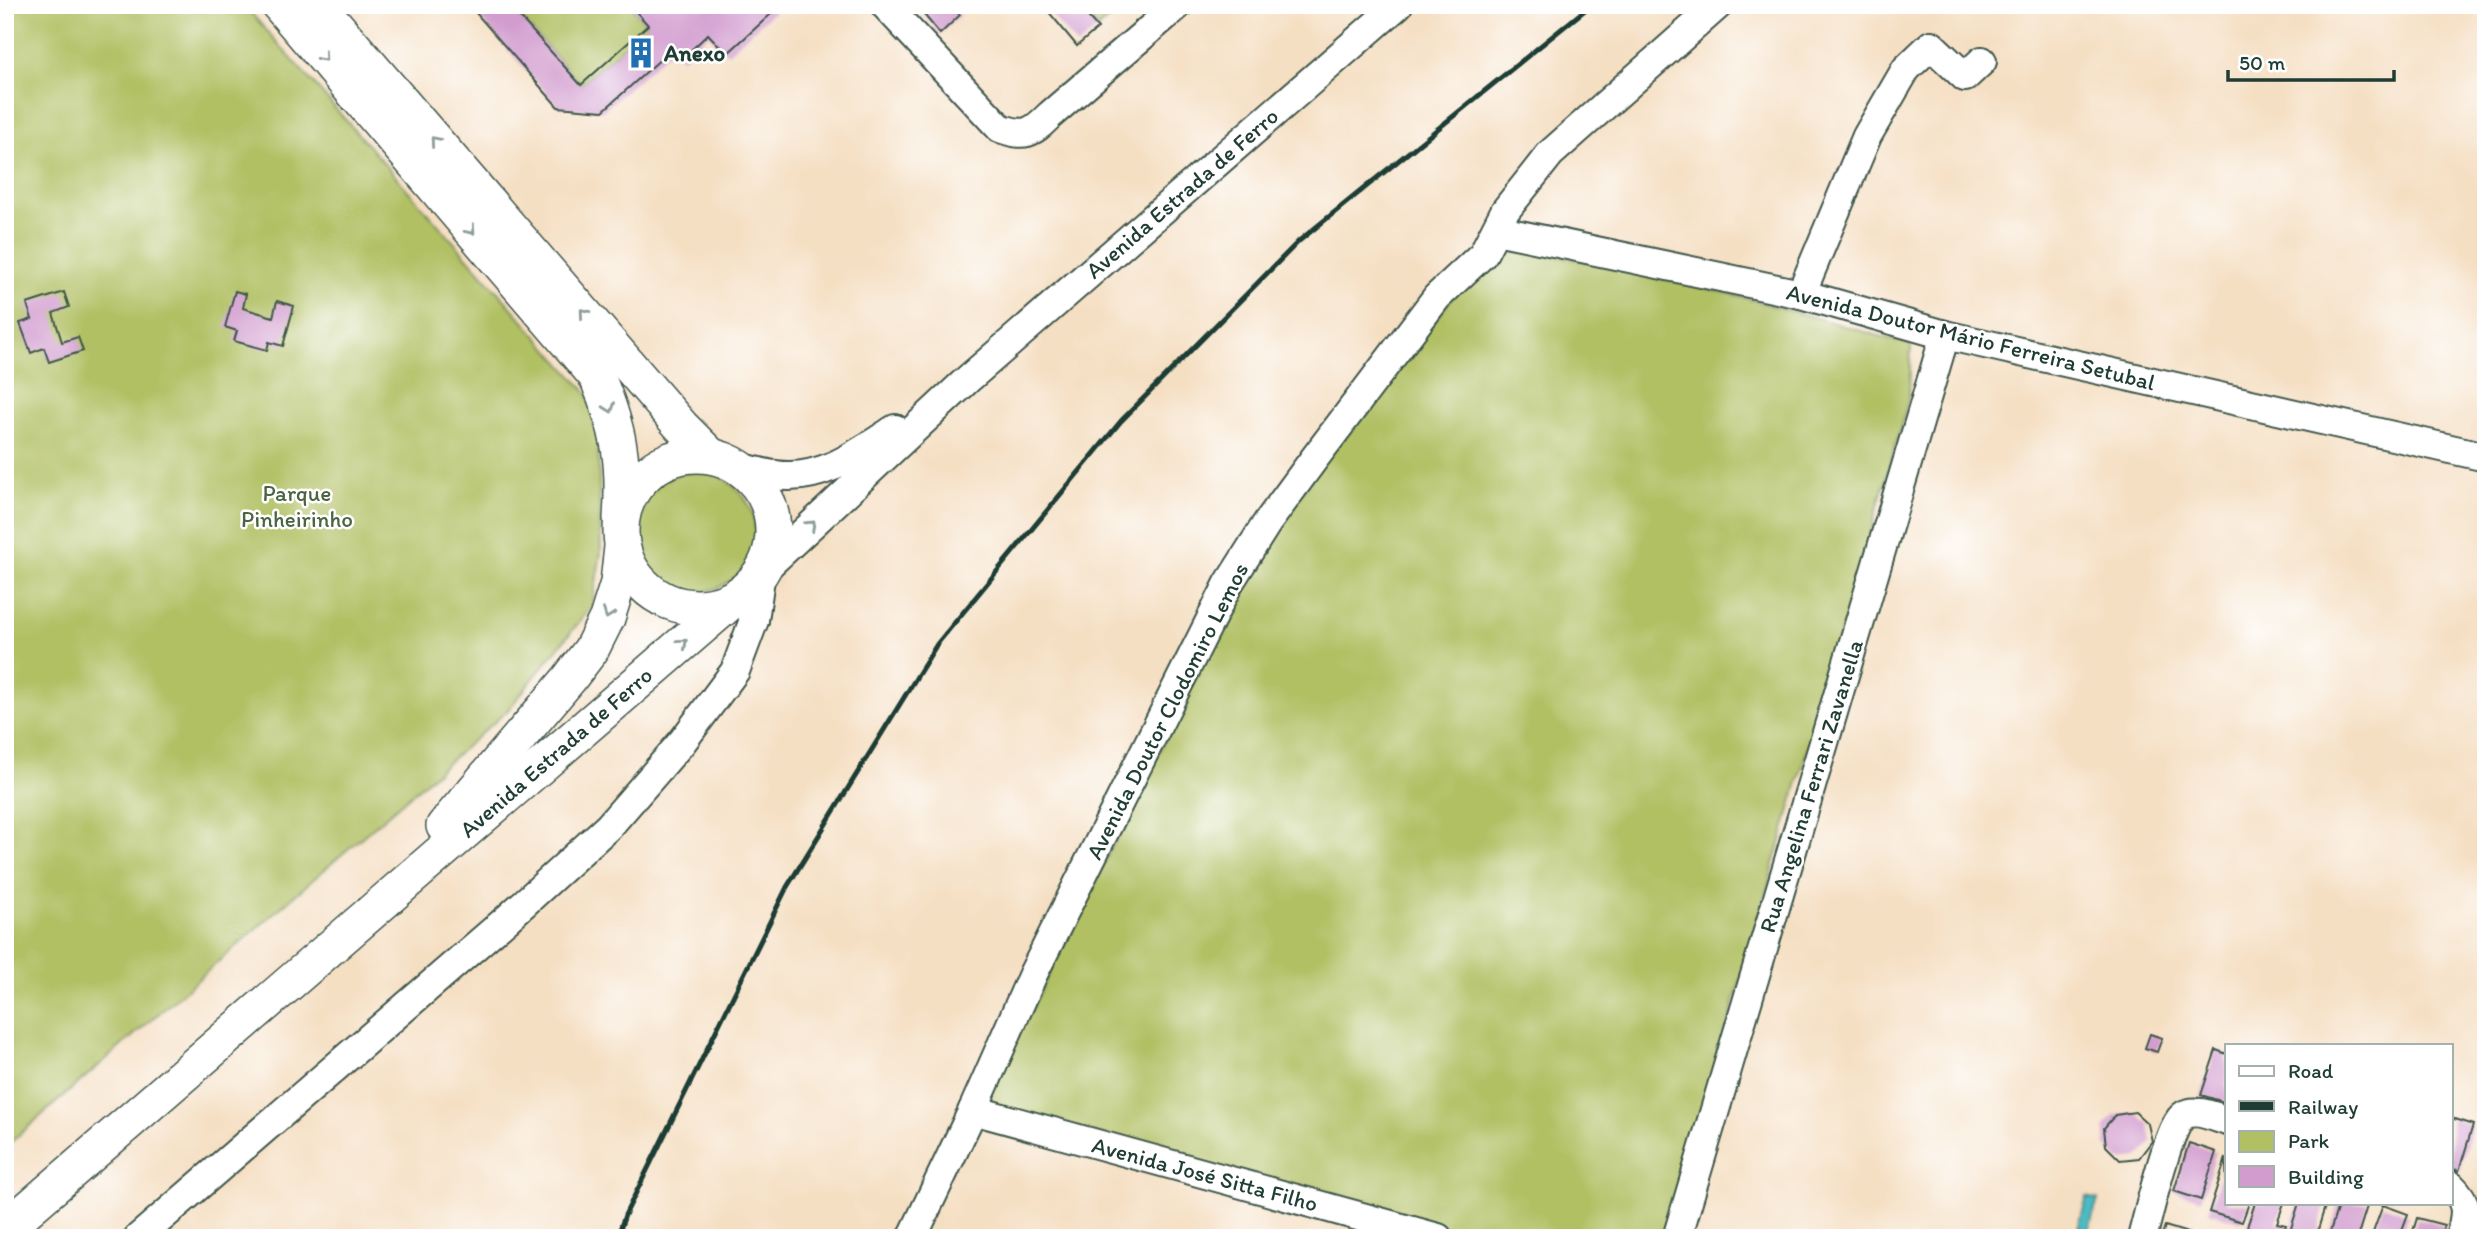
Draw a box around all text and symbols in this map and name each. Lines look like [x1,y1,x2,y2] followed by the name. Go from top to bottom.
[624,36,658,70] building icon: Anexo
[2228,38,2395,82] scale bar
[663,39,726,67] place label: Anexo
[315,49,327,62] one-way arrow
[2239,50,2286,75] text: 50 m
[1080,102,1284,284] street label: Avenida Estrada de Ferro
[431,136,443,149] one-way arrow
[463,222,475,235] one-way arrow
[1784,278,2159,397] street label: Avenida Doutor Mário Ferreira Setubal
[580,309,592,322] one-way arrow
[602,402,616,414] one-way arrow
[241,479,353,533] park label: Parque Pinheirinho
[803,521,816,534] one-way arrow
[1080,558,1254,864] street label: Avenida Doutor Clodomiro Lemos
[602,607,616,619] one-way arrow
[1753,636,1869,936] street label: Rua Angelina Ferrari Zavanella
[675,639,688,651] one-way arrow
[454,661,658,843] street label: Avenida Estrada de Ferro
[2225,1044,2452,1204] legend
[2288,1058,2334,1083] text: Road
[2288,1094,2358,1119] text: Railway
[2288,1128,2330,1153] text: Park
[1089,1130,1321,1218] street label: Avenida José Sitta Filho
[2288,1164,2364,1189] text: Building

